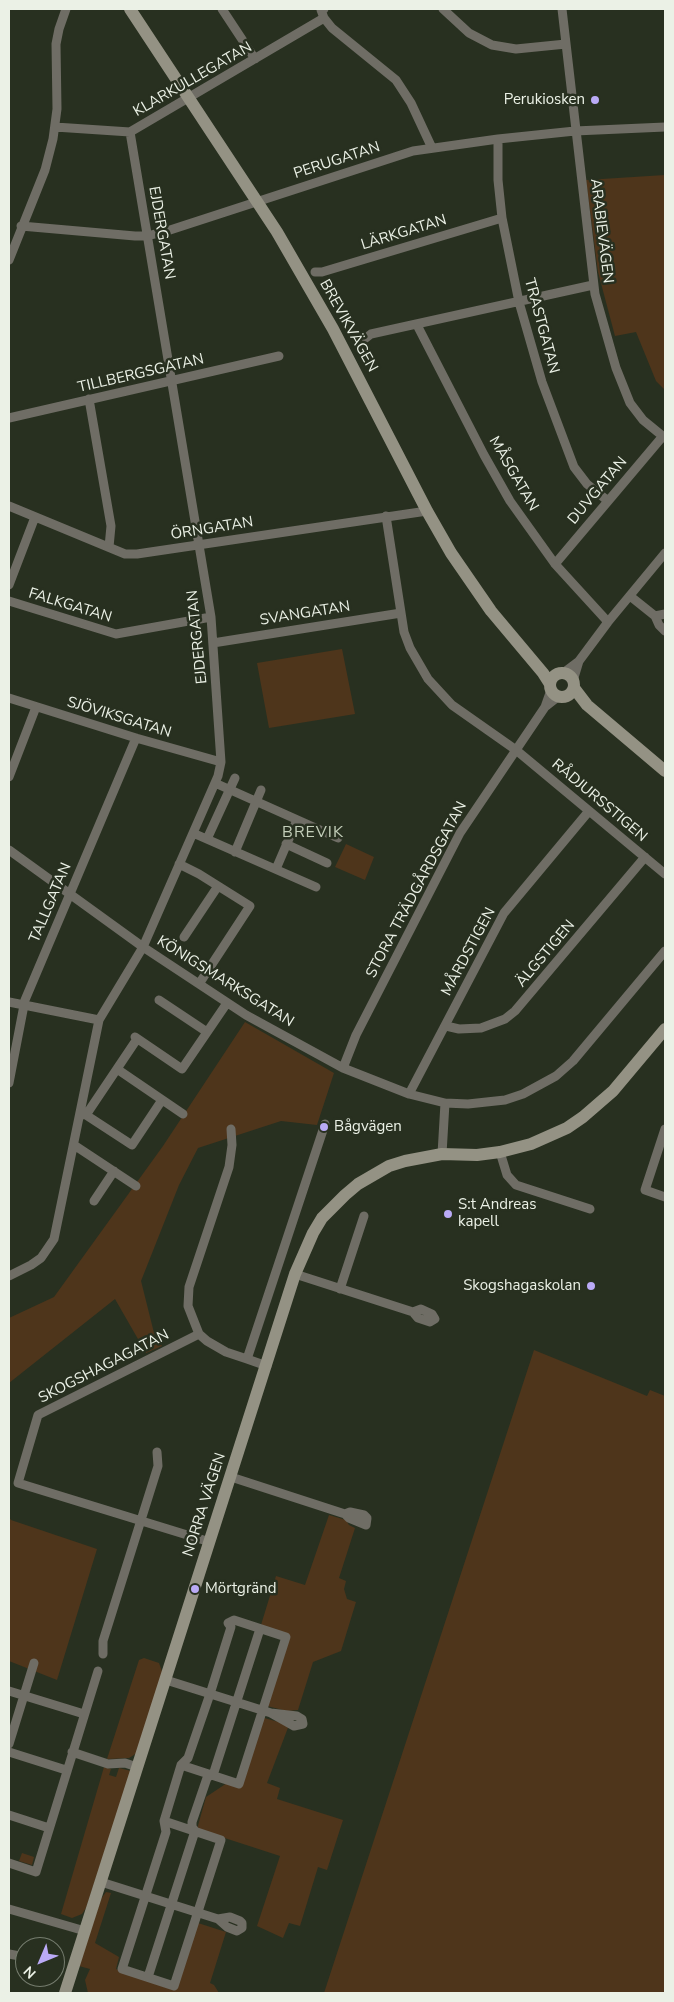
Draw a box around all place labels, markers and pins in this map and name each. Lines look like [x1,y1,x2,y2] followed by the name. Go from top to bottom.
[504,91,585,109] place label: Perukiosken
[589,94,601,106] marker: Perukiosken
[334,1118,402,1136] place label: Bågvägen
[318,1121,330,1133] marker: Bågvägen
[458,1196,536,1231] place label: S:t Andreas kapell
[442,1208,454,1220] marker: S:t Andreas kapell
[463,1277,581,1295] place label: Skogshagaskolan
[585,1280,597,1292] marker: Skogshagaskolan
[205,1580,276,1598] place label: Mörtgränd
[189,1583,201,1595] marker: Mörtgränd

